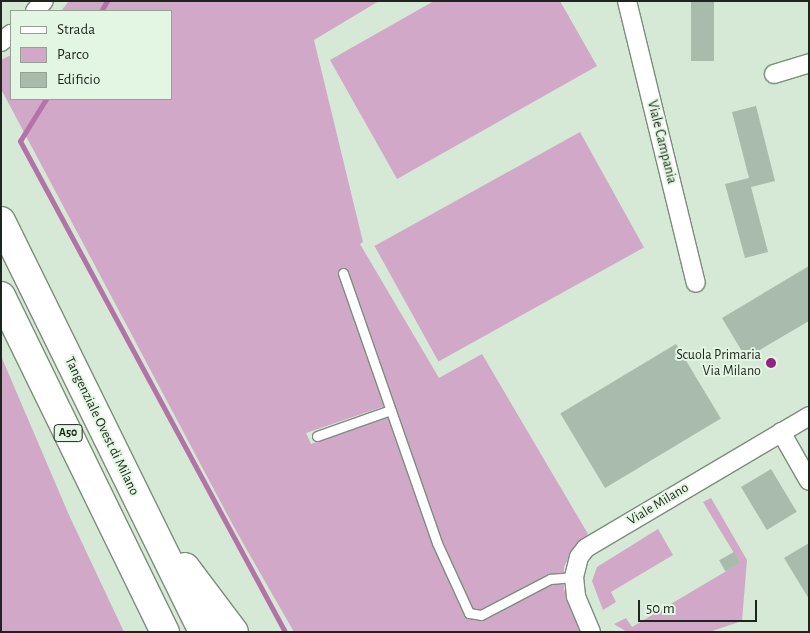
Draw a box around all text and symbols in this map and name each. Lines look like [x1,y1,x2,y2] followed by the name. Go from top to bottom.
[10,10,172,100] legend
[57,22,95,37] text: Strada
[57,47,89,62] text: Parco
[57,72,100,87] text: Edificio
[644,99,680,185] street label: Viale Campania
[676,347,761,380] place label: Scuola Primaria Via Milano
[61,354,143,498] street label: Tangenziale Ovest di Milano
[765,357,777,369] marker: Scuola Primaria Via Milano
[53,423,83,442] road number: A50
[624,479,692,529] street label: Viale Milano
[640,590,759,622] scale bar
[646,601,675,616] text: 50 m

